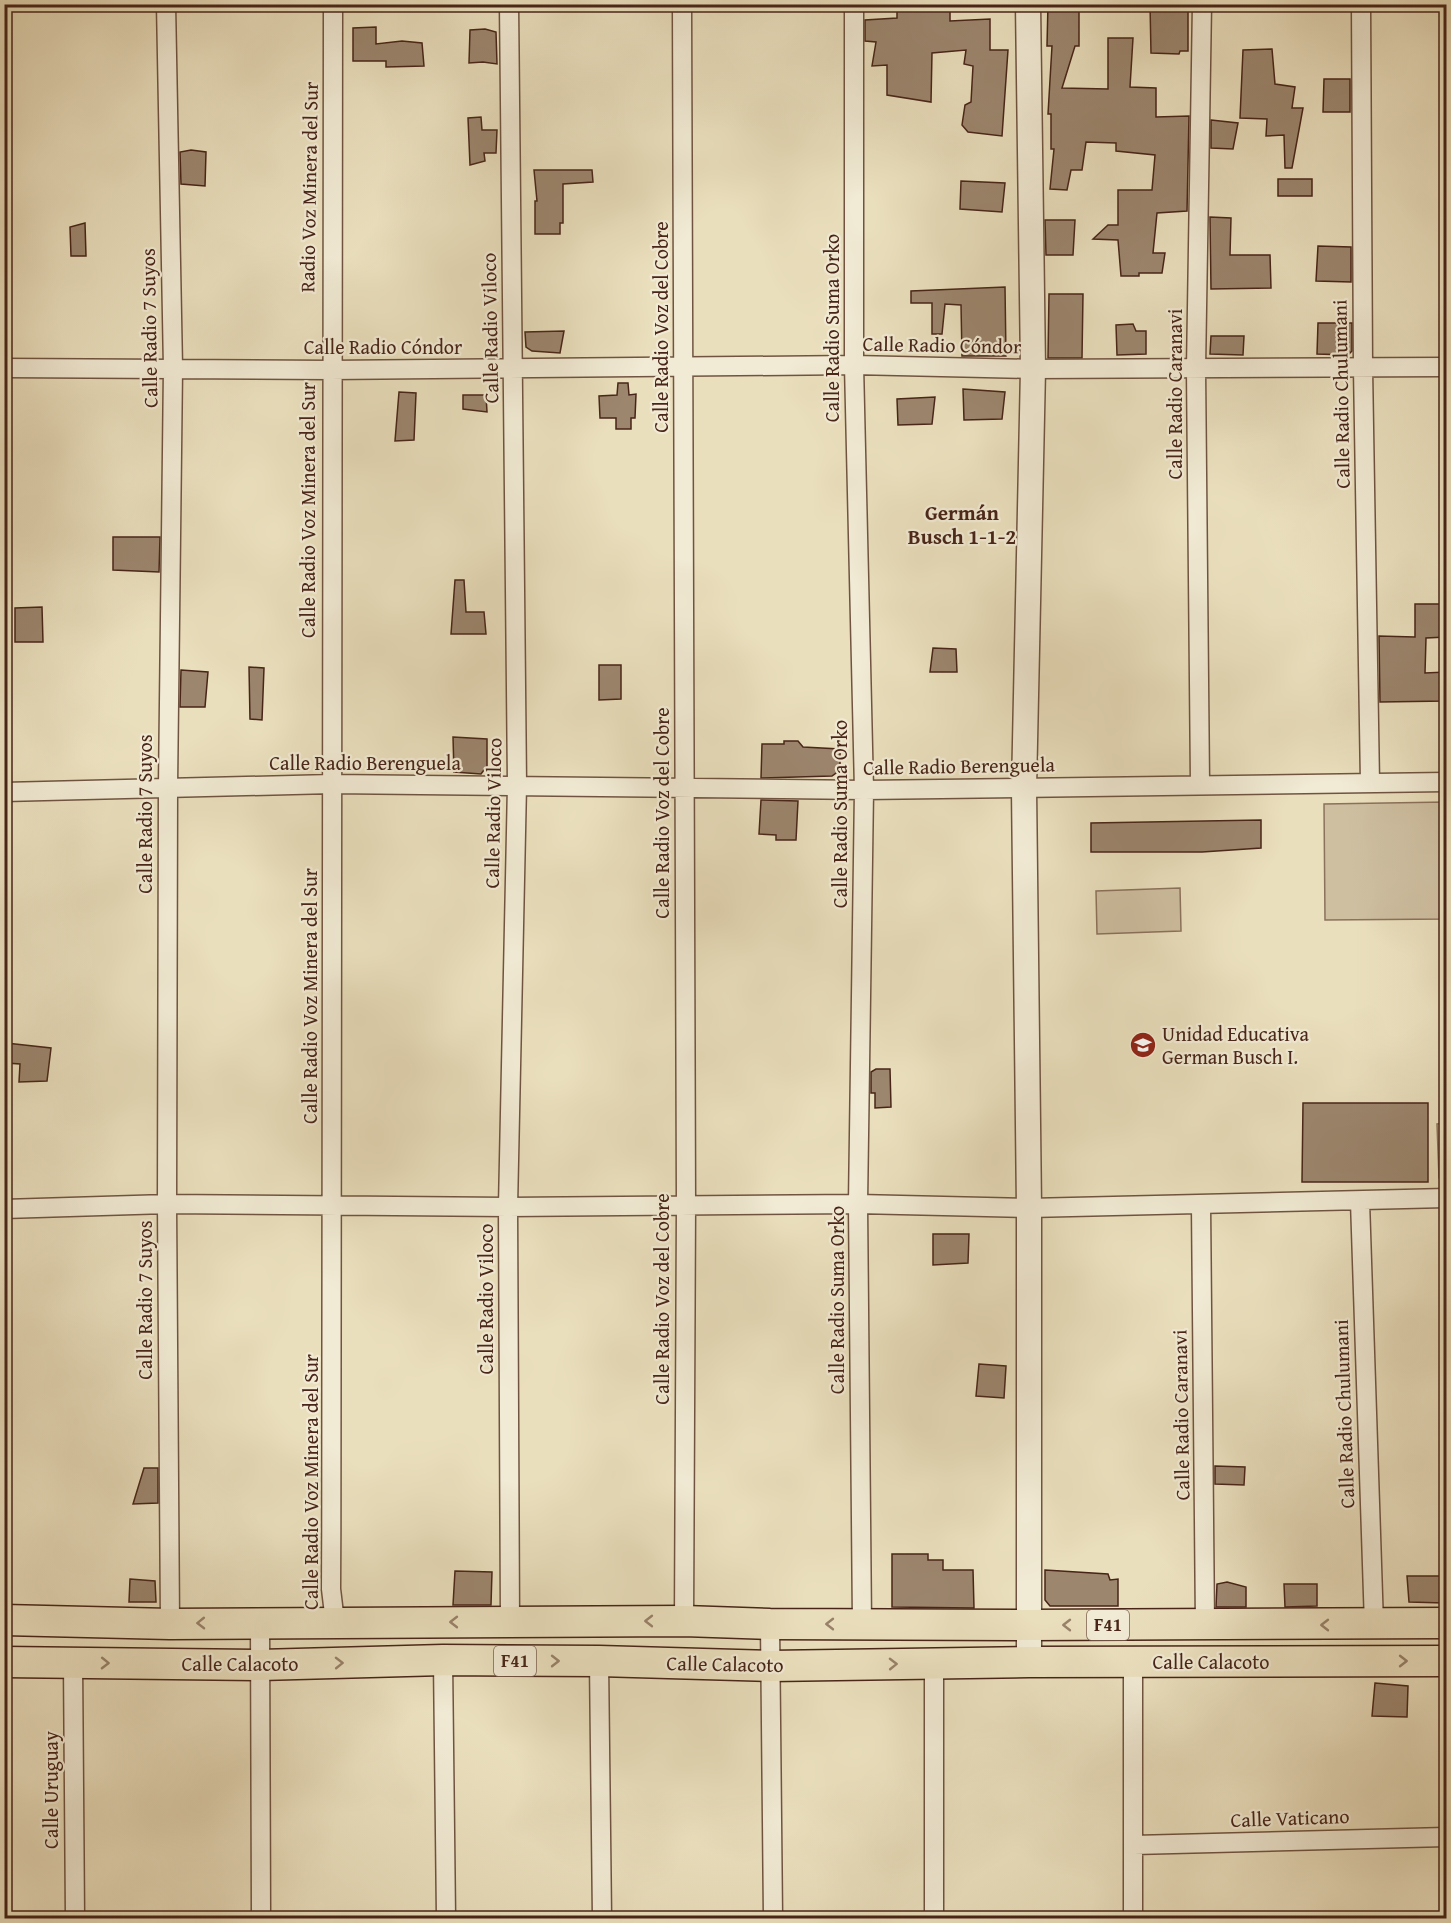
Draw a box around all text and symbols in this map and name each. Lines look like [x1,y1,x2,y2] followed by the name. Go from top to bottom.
[292,81,325,293] street label: Radio Voz Minera del Sur
[646,221,675,433] street label: Calle Radio Voz del Cobre
[817,234,846,422] street label: Calle Radio Suma Orko
[133,248,164,408] street label: Calle Radio 7 Suyos
[474,252,505,404] street label: Calle Radio Viloco
[1324,299,1357,489] street label: Calle Radio Chulumani
[1160,308,1189,480] street label: Calle Radio Caranavi
[862,329,1022,360] street label: Calle Radio Cóndor
[304,332,462,361] street label: Calle Radio Cóndor
[293,382,322,638] street label: Calle Radio Voz Minera del Sur
[908,497,1016,552] district label: Germán Busch 1-1-2
[647,707,676,919] street label: Calle Radio Voz del Cobre
[825,720,854,908] street label: Calle Radio Suma Orko
[130,734,159,894] street label: Calle Radio 7 Suyos
[477,737,508,889] street label: Calle Radio Viloco
[269,748,461,777] street label: Calle Radio Berenguela
[863,749,1056,782] street label: Calle Radio Berenguela
[295,868,324,1124] street label: Calle Radio Voz Minera del Sur
[1162,1019,1309,1071] place label: Unidad Educativa German Busch I.
[1128,1030,1158,1060] school or university icon: Unidad Educativa German Busch I.
[647,1193,676,1405] street label: Calle Radio Voz del Cobre
[822,1206,851,1394] street label: Calle Radio Suma Orko
[130,1220,159,1380] street label: Calle Radio 7 Suyos
[471,1224,500,1374] street label: Calle Radio Viloco
[1326,1319,1361,1509] street label: Calle Radio Chulumani
[1165,1329,1196,1501] street label: Calle Radio Caranavi
[296,1354,325,1610] street label: Calle Radio Voz Minera del Sur
[1087,1610,1129,1640] road number: F41
[644,1615,653,1627] one-way arrow
[449,1616,458,1628] one-way arrow
[197,1617,206,1629] one-way arrow
[826,1618,835,1630] one-way arrow
[1063,1619,1072,1631] one-way arrow
[1321,1619,1330,1631] one-way arrow
[494,1646,536,1676] road number: F41
[1152,1647,1270,1676] street label: Calle Calacoto
[666,1648,784,1679] street label: Calle Calacoto
[181,1649,299,1678] street label: Calle Calacoto
[551,1655,560,1667] one-way arrow
[1398,1655,1407,1667] one-way arrow
[100,1656,109,1669] one-way arrow
[335,1657,344,1669] one-way arrow
[888,1658,897,1670] one-way arrow
[36,1731,65,1849] street label: Calle Uruguay
[1230,1801,1350,1834] street label: Calle Vaticano

